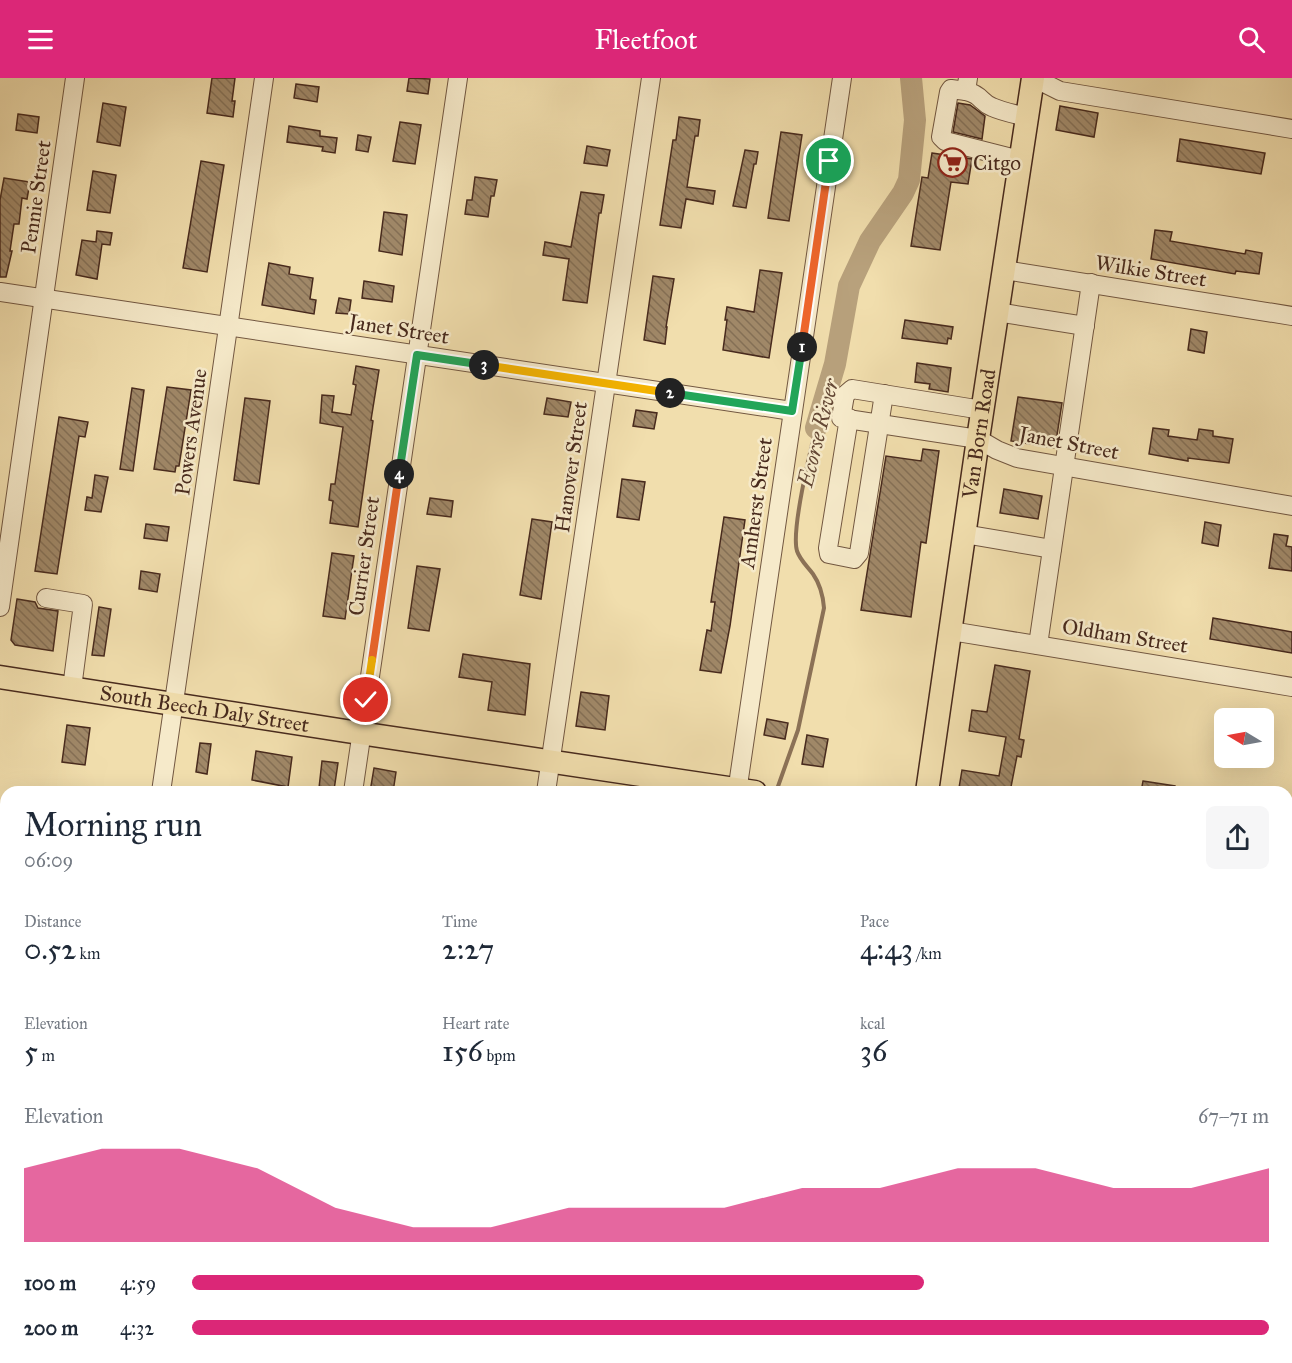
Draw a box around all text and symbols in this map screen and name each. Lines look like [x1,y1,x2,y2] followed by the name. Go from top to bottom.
[24,23,57,56] icon: menu
[595,23,698,56] text: Fleetfoot
[1235,23,1268,56] icon: search
[803,135,854,186] pin
[15,138,57,255] street label: Pennie Street
[812,144,845,177] icon: arrive
[936,147,968,179] supermarket icon: Citgo
[973,150,1021,176] place label: Citgo
[1094,249,1209,293] street label: Wilkie Street
[345,308,452,350] street label: Janet Street
[787,332,817,362] pin: 1
[799,337,805,356] text: 1
[469,350,499,380] pin: 3
[481,355,487,374] text: 3
[169,367,213,497] street label: Powers Avenue
[956,367,1002,501] street label: Van Born Road
[791,374,845,491] water label: Ecorse River
[655,378,685,408] pin: 2
[666,383,674,402] text: 2
[549,399,593,534] street label: Hanover Street
[1015,420,1122,466] street label: Janet Street
[734,435,778,571] street label: Amherst Street
[384,459,414,489] pin: 4
[395,464,403,483] text: 4
[343,494,385,617] street label: Currier Street
[1060,613,1190,659] street label: Oldham Street
[340,674,391,725] pin
[98,680,312,738] street label: South Beech Daly Street
[349,683,382,716] icon: check
[1214,708,1274,768] north arrow
[1214,708,1274,768] map controls
[24,805,202,845] text: Morning run
[1206,806,1269,869] button: share
[24,848,73,872] text: 06:09
[24,912,81,931] text: Distance
[442,912,477,931] text: Time
[860,912,889,931] text: Pace
[24,931,76,967] text: 0.52
[442,931,494,967] text: 2:27
[860,931,913,967] text: 4:43
[76,944,100,963] text: km
[913,944,942,963] text: /km
[24,1014,88,1033] text: Elevation
[442,1014,509,1033] text: Heart rate
[860,1014,885,1033] text: kcal
[24,1033,38,1069] text: 5
[442,1033,483,1069] text: 156
[860,1033,887,1069] text: 36
[38,1046,55,1065] text: m
[483,1046,516,1065] text: bpm
[24,1104,103,1128] text: Elevation
[1198,1104,1269,1128] text: 67–71 m
[24,1271,76,1295] text: 100 m
[120,1271,156,1295] text: 4:59
[24,1316,78,1340] text: 200 m
[120,1316,154,1340] text: 4:32

